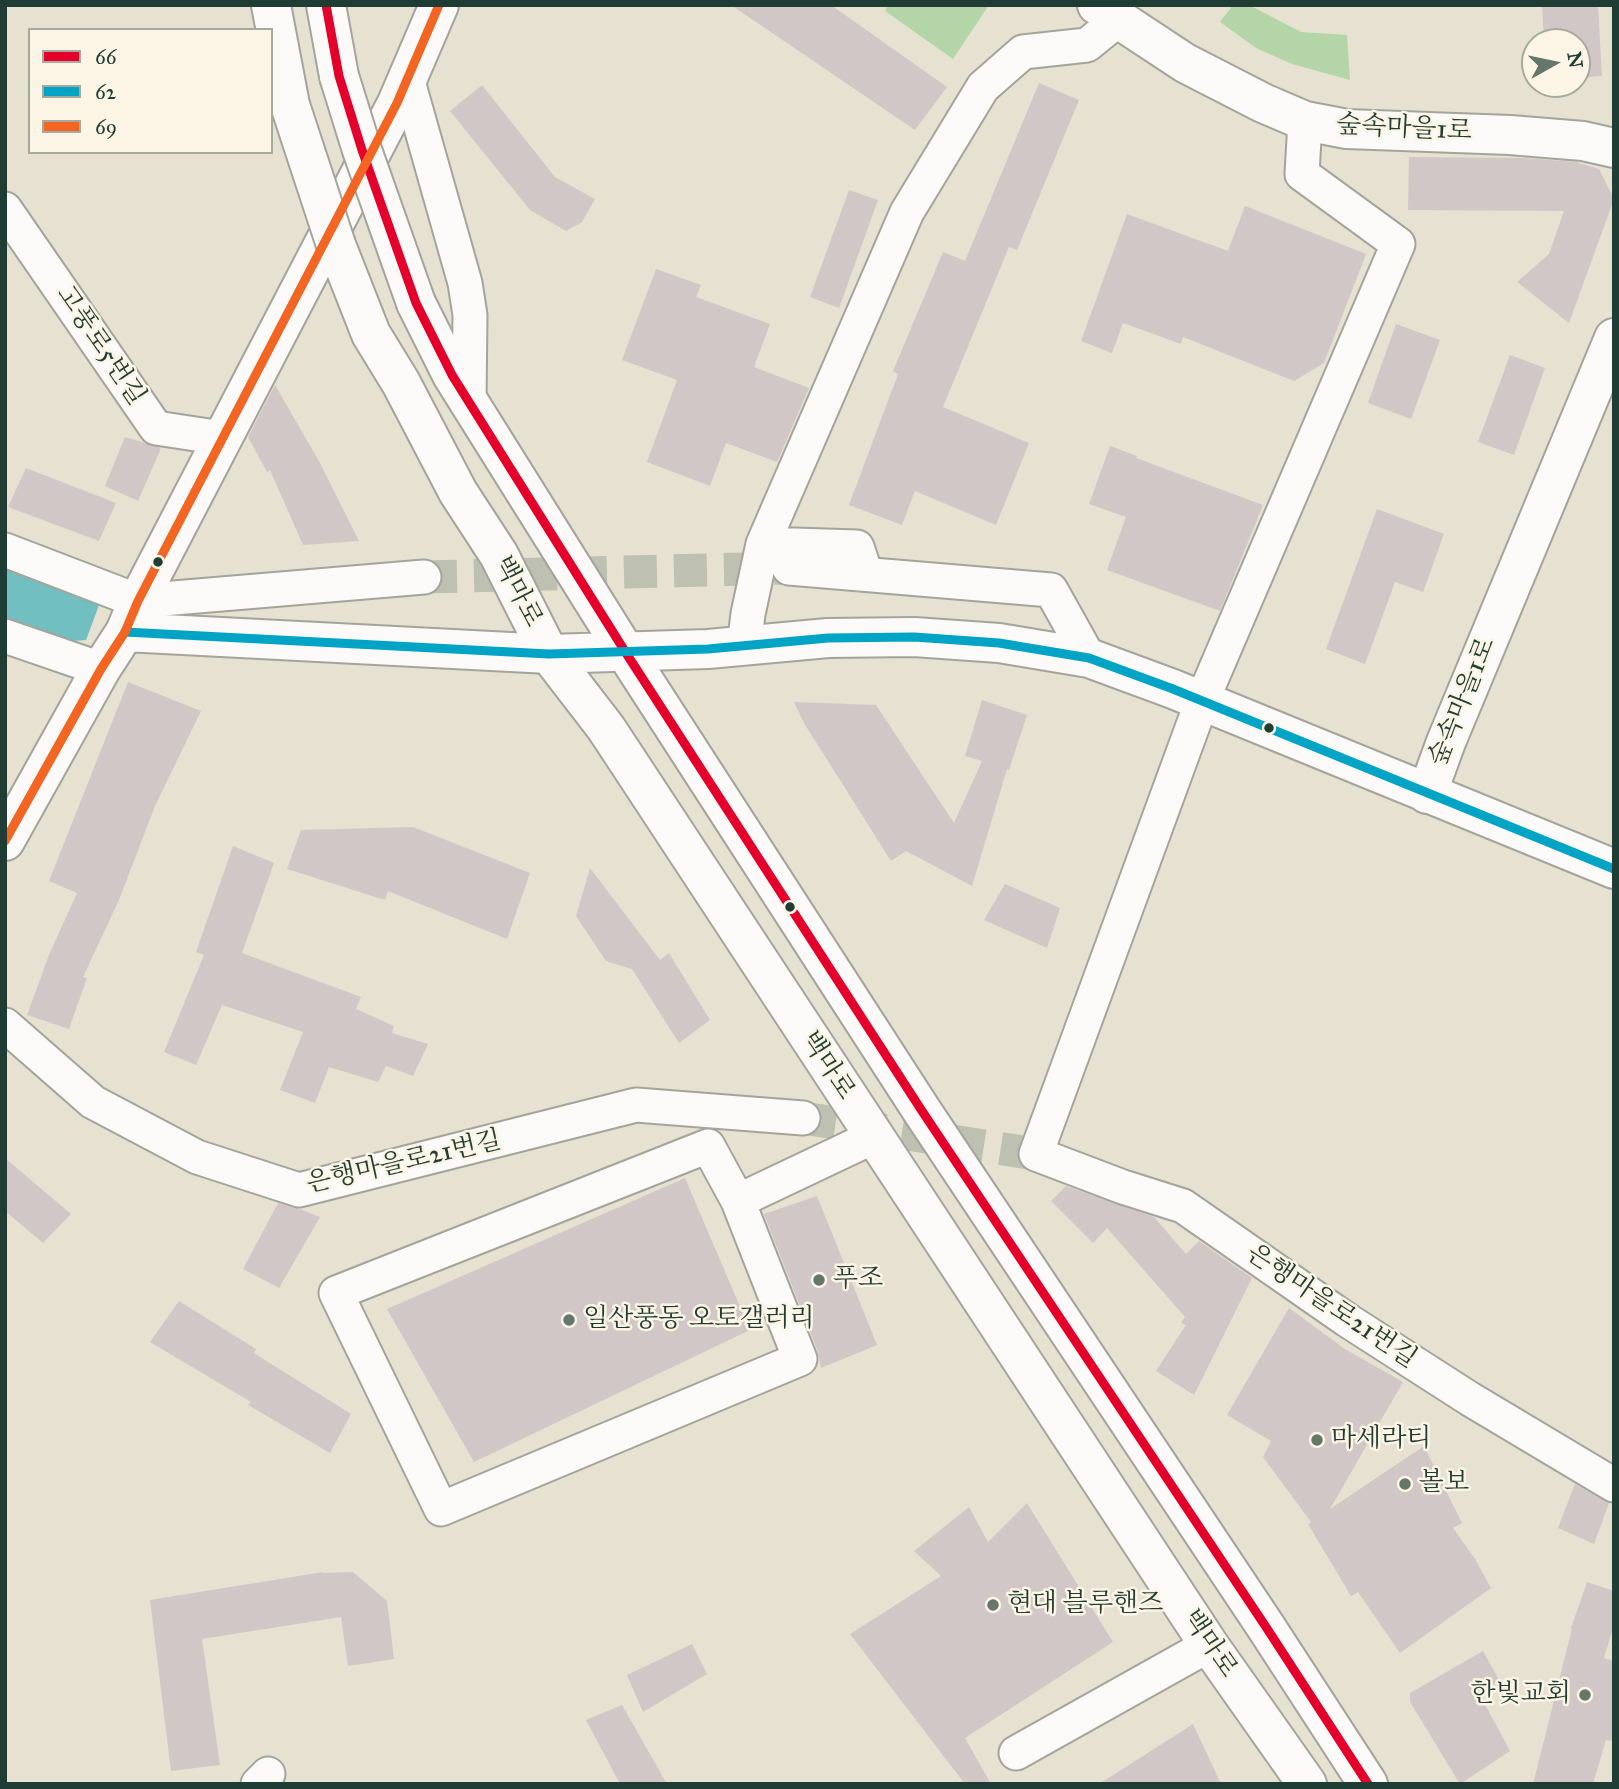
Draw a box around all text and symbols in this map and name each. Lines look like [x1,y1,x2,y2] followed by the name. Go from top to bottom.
[28,28,273,154] legend
[1521,28,1591,98] north arrow
[95,44,117,70] text: 66
[1563,50,1588,70] text: N
[95,79,116,105] text: 62
[1335,110,1473,148] street label: 숲속마을1로
[95,114,117,140] text: 69
[49,280,151,412] street label: 고풍로5번길
[486,551,548,633] street label: 백마로
[151,555,165,569] unlabelled marker
[1423,633,1503,771] street label: 숲속마을1로
[1262,721,1276,735] unlabelled marker
[783,900,797,914] unlabelled marker
[793,1026,861,1106] street label: 백마로
[304,1125,504,1201] street label: 은행마을로21번길
[1240,1238,1422,1376] street label: 은행마을로21번길
[833,1264,883,1296] place label: 푸조
[811,1272,827,1288] marker: 푸조
[583,1304,815,1336] place label: 일산풍동 오토갤러리
[561,1312,577,1328] marker: 일산풍동 오토갤러리
[1331,1424,1431,1456] place label: 마세라티
[1309,1432,1325,1448] marker: 마세라티
[1419,1468,1469,1500] place label: 볼보
[1397,1476,1413,1492] marker: 볼보
[1007,1589,1163,1621] place label: 현대 블루핸즈
[985,1597,1001,1613] marker: 현대 블루핸즈
[1175,1604,1243,1684] street label: 백마로
[1471,1679,1571,1711] place label: 한빛교회
[1577,1687,1593,1703] marker: 한빛교회

